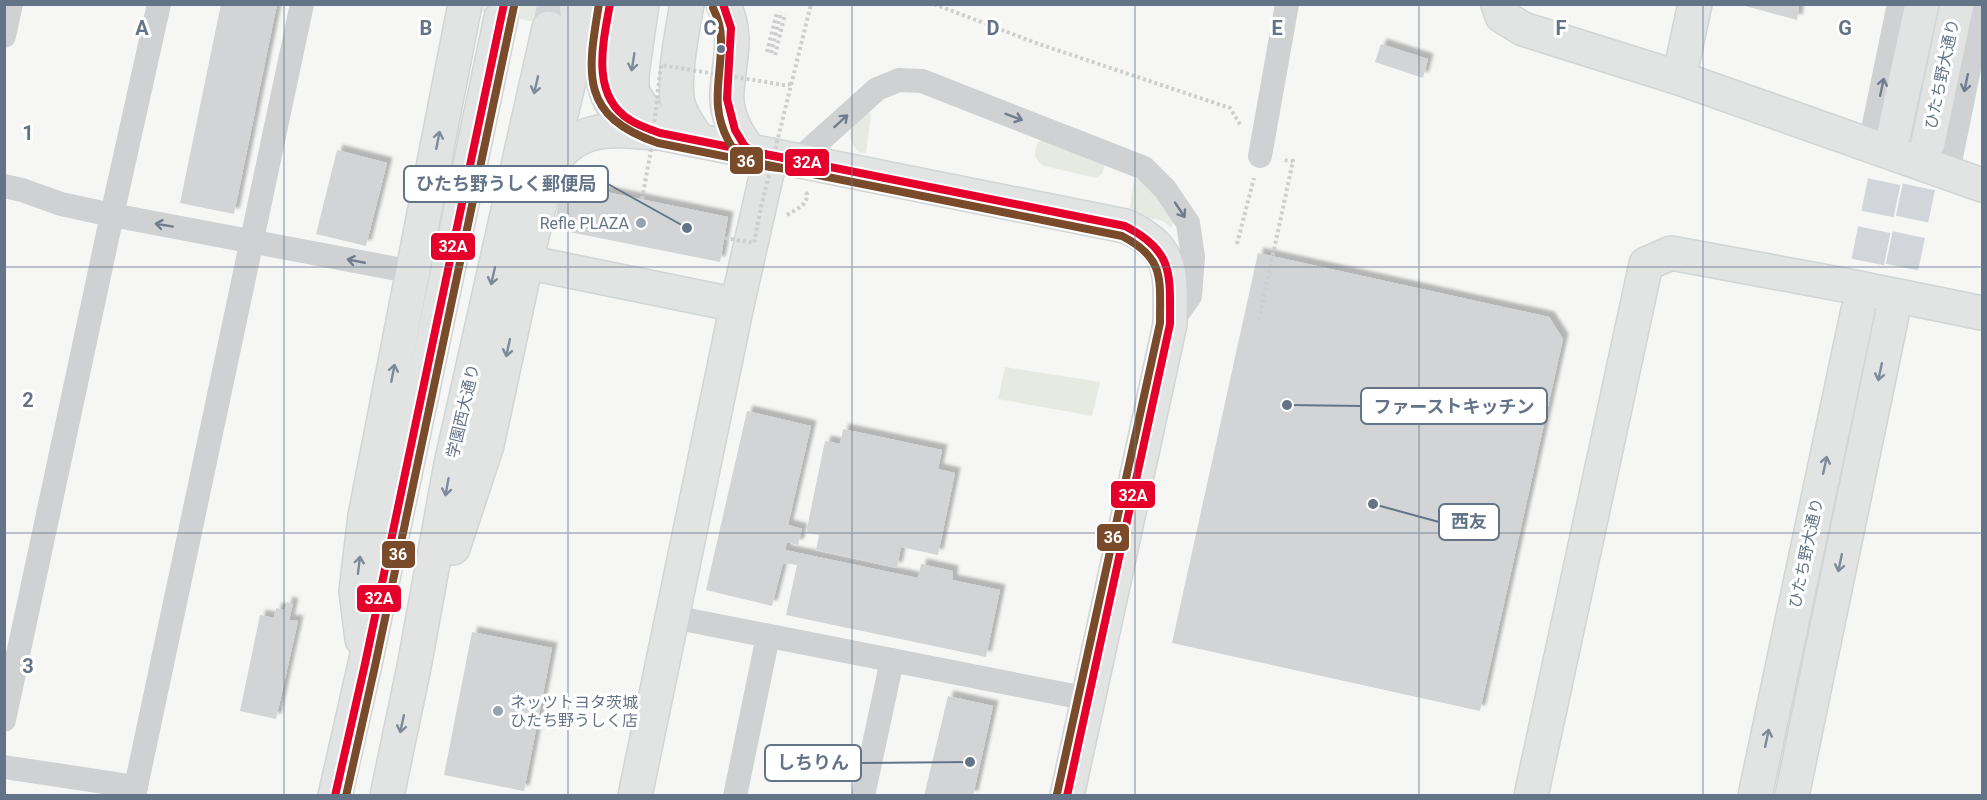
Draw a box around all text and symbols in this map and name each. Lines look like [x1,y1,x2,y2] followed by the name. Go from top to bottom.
[135,16,149,40] text: A
[420,16,432,40] text: B
[703,16,717,40] text: C
[987,16,1000,40] text: D
[1271,16,1283,40] text: E
[1556,16,1567,40] text: F
[1838,16,1852,40] text: G
[1921,17,1963,131] street label: ひたち野大通り
[715,43,727,55] unlabelled marker
[628,52,639,72] one-way arrow
[1960,73,1972,92] one-way arrow
[530,75,541,95] one-way arrow
[1877,78,1888,97] one-way arrow
[1005,112,1023,123] one-way arrow
[833,114,848,128] one-way arrow
[22,121,34,145] text: 1
[433,131,444,150] one-way arrow
[729,146,764,175] line badge: 36
[784,148,830,177] line badge: 32A
[737,152,755,171] text: 36
[792,153,822,172] text: 32A
[404,166,608,202] callout: ひたち野うしく郵便局
[416,173,596,194] text: ひたち野うしく郵便局
[1174,202,1186,218] one-way arrow
[540,214,630,233] place label: Refle PLAZA
[634,216,648,230] marker: Refle PLAZA
[155,219,174,230] one-way arrow
[430,232,476,261] line badge: 32A
[438,237,468,256] text: 32A
[346,255,366,266] one-way arrow
[487,265,498,285] one-way arrow
[501,338,513,357] one-way arrow
[443,362,483,460] street label: 学園西大通り
[1874,362,1885,382] one-way arrow
[388,363,399,383] one-way arrow
[22,388,34,412] text: 2
[1361,388,1547,424] callout: ファーストキッチン
[1373,396,1535,417] text: ファーストキッチン
[1820,456,1831,476] one-way arrow
[441,476,452,496] one-way arrow
[1110,480,1156,509] line badge: 32A
[1118,486,1148,505] text: 32A
[1785,496,1827,610] street label: ひたち野大通り
[1439,504,1499,540] callout: 西友
[1451,511,1487,532] text: 西友
[1096,523,1130,552] line badge: 36
[1104,528,1122,547] text: 36
[381,540,416,569] line badge: 36
[389,545,407,564] text: 36
[1834,554,1846,573] one-way arrow
[354,555,365,575] one-way arrow
[356,584,402,613] line badge: 32A
[364,589,394,608] text: 32A
[22,654,34,678] text: 3
[510,693,638,730] place label: ネッツトヨタ茨城 ひたち野うしく店
[491,704,505,718] marker: ネッツトヨタ茨城 ひたち野うしく店
[396,713,407,733] one-way arrow
[1762,729,1773,749] one-way arrow
[765,745,861,781] callout: しちりん
[777,752,849,773] text: しちりん

